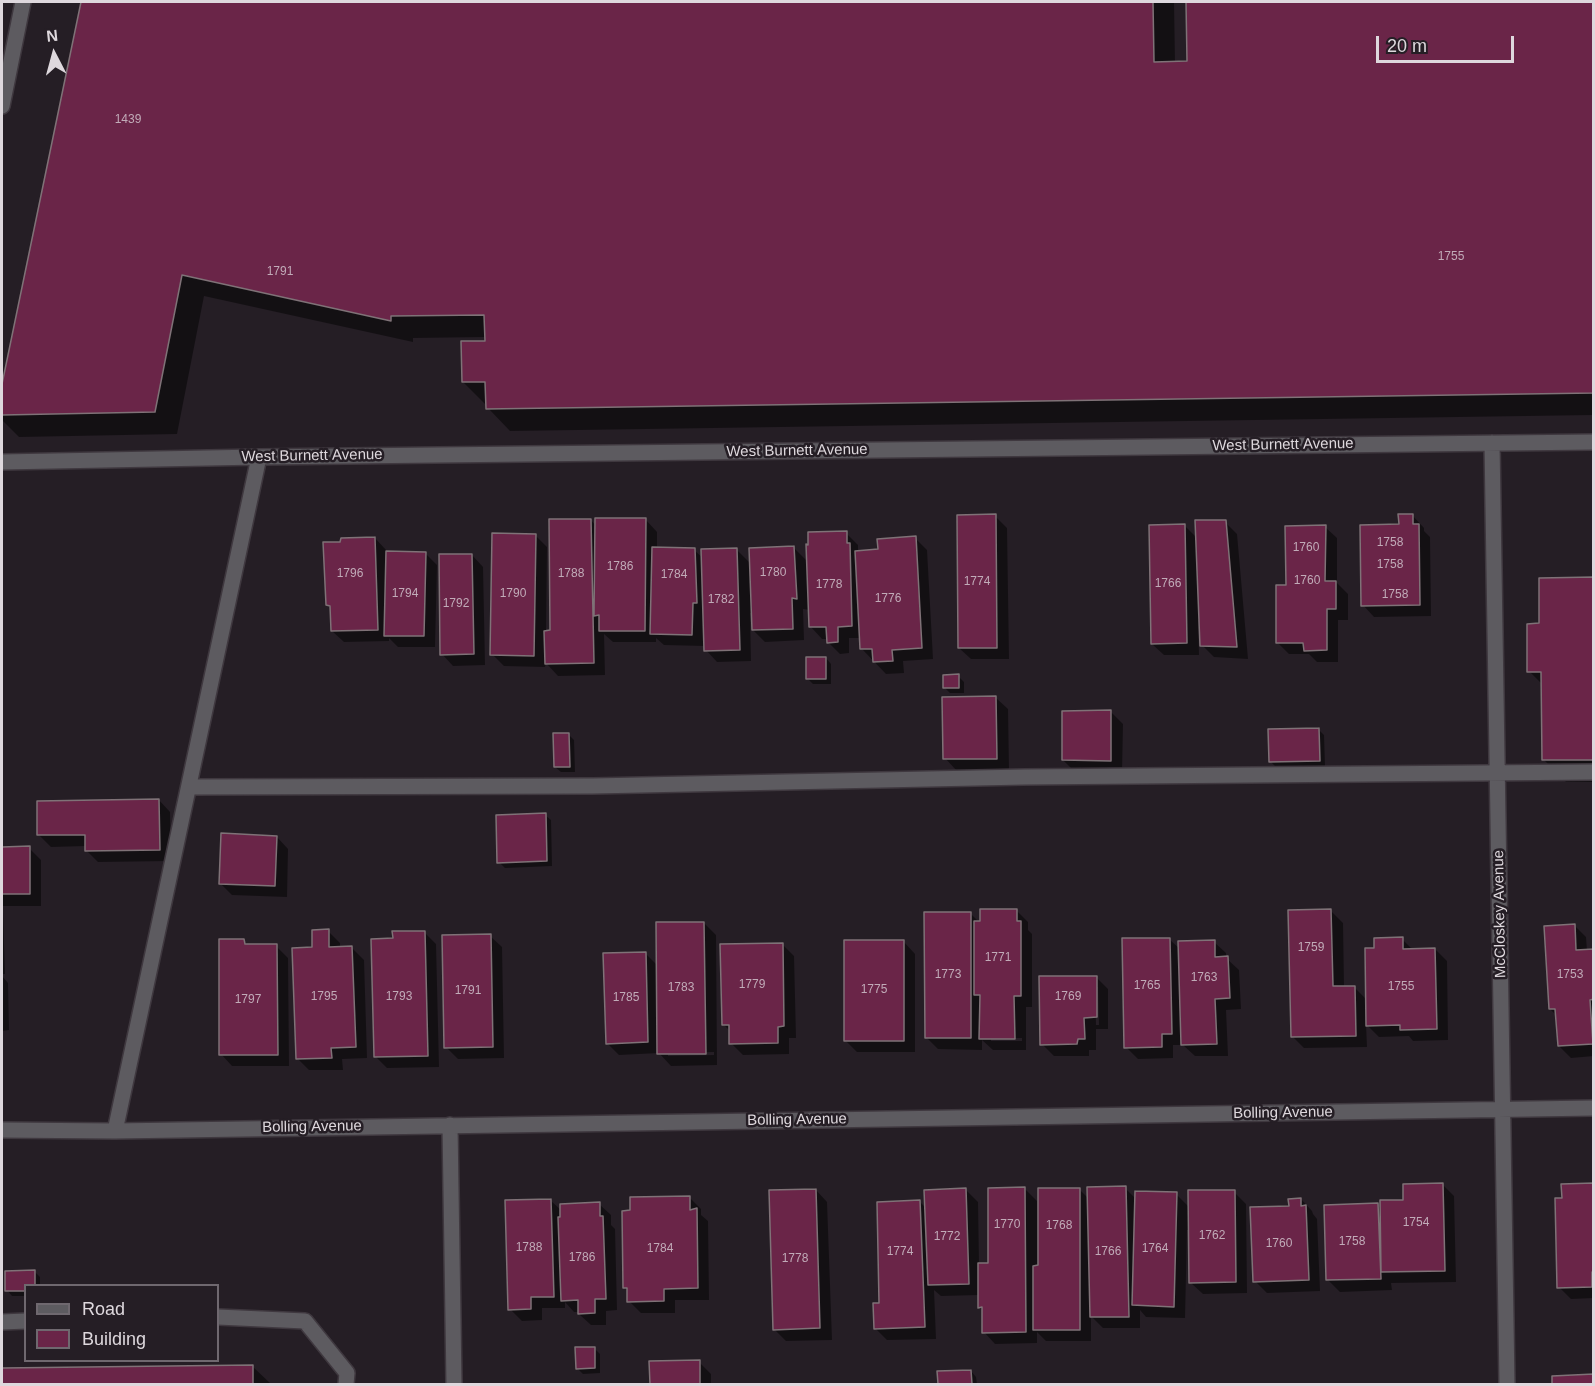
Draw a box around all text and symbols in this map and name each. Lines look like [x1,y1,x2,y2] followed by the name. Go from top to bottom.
[24,24,84,84] north arrow
[1379,24,1517,62] scale bar
[45,27,59,45] text: N
[1387,36,1427,56] text: 20 m
[115,113,141,127] house number: 1439
[1438,250,1464,264] house number: 1755
[267,265,293,279] house number: 1791
[1212,435,1354,455] street label: West Burnett Avenue
[726,441,868,461] street label: West Burnett Avenue
[241,446,383,466] street label: West Burnett Avenue
[1377,536,1403,550] house number: 1758
[1293,541,1319,555] house number: 1760
[1377,558,1403,572] house number: 1758
[607,560,633,574] house number: 1786
[760,566,786,580] house number: 1780
[337,567,363,581] house number: 1796
[558,567,584,581] house number: 1788
[661,568,687,582] house number: 1784
[1294,574,1320,588] house number: 1760
[964,575,990,589] house number: 1774
[1155,577,1181,591] house number: 1766
[816,578,842,592] house number: 1778
[392,587,418,601] house number: 1794
[500,587,526,601] house number: 1790
[1382,588,1408,602] house number: 1758
[875,592,901,606] house number: 1776
[708,593,734,607] house number: 1782
[443,597,469,611] house number: 1792
[1490,850,1510,978] street label: McCloskey Avenue
[1298,941,1324,955] house number: 1759
[985,951,1011,965] house number: 1771
[935,968,961,982] house number: 1773
[1557,968,1583,982] house number: 1753
[1191,971,1217,985] house number: 1763
[739,978,765,992] house number: 1779
[1134,979,1160,993] house number: 1765
[1388,980,1414,994] house number: 1755
[668,981,694,995] house number: 1783
[861,983,887,997] house number: 1775
[455,984,481,998] house number: 1791
[311,990,337,1004] house number: 1795
[386,990,412,1004] house number: 1793
[1055,990,1081,1004] house number: 1769
[613,991,639,1005] house number: 1785
[235,993,261,1007] house number: 1797
[1233,1103,1333,1123] street label: Bolling Avenue
[747,1110,847,1130] street label: Bolling Avenue
[262,1117,362,1137] street label: Bolling Avenue
[1403,1216,1429,1230] house number: 1754
[994,1218,1020,1232] house number: 1770
[1046,1219,1072,1233] house number: 1768
[1199,1229,1225,1243] house number: 1762
[934,1230,960,1244] house number: 1772
[1339,1235,1365,1249] house number: 1758
[1266,1237,1292,1251] house number: 1760
[516,1241,542,1255] house number: 1788
[647,1242,673,1256] house number: 1784
[1142,1242,1168,1256] house number: 1764
[887,1245,913,1259] house number: 1774
[1095,1245,1121,1259] house number: 1766
[569,1251,595,1265] house number: 1786
[782,1252,808,1266] house number: 1778
[24,1284,219,1362] legend
[82,1299,125,1319] text: Road
[82,1329,146,1349] text: Building

